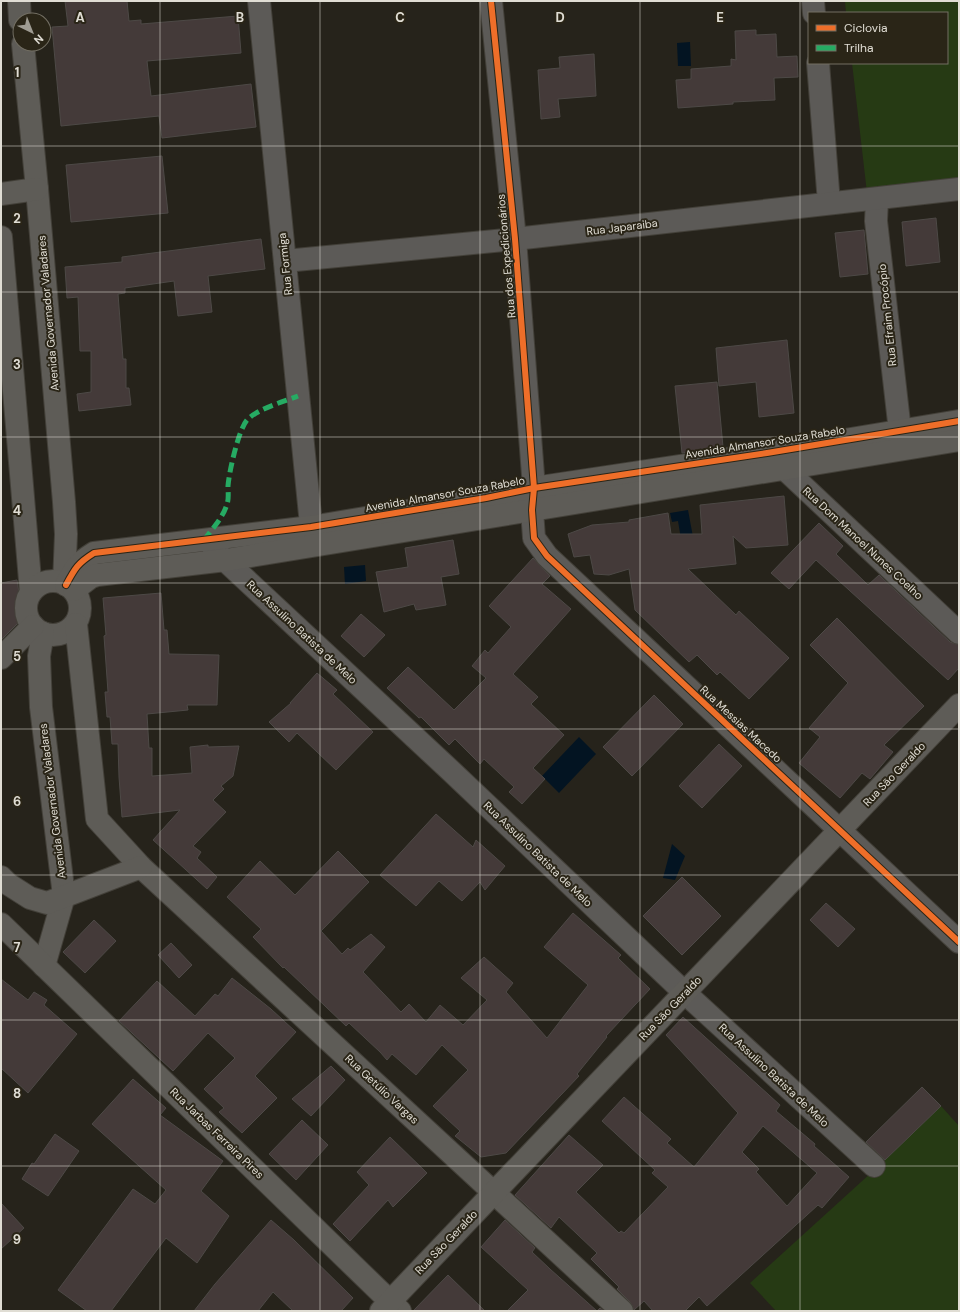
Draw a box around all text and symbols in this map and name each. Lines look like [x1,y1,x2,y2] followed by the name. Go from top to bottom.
[75,9,85,26] text: A
[236,9,244,26] text: B
[395,9,405,26] text: C
[555,9,565,26] text: D
[716,9,724,26] text: E
[12,12,52,52] north arrow
[808,12,948,64] legend
[844,20,888,36] text: Ciclovia
[31,31,47,47] text: N
[844,40,873,56] text: Trilha
[15,64,19,81] text: 1
[494,193,518,319] street label: Rua dos Expedicionários
[13,210,21,227] text: 2
[586,216,658,238] street label: Rua Japaraiba
[275,232,295,296] street label: Rua Formiga
[34,235,62,391] street label: Avenida Governador Valadares
[875,263,899,367] street label: Rua Efraim Procópio
[13,356,21,373] text: 3
[684,422,846,462] street label: Avenida Almansor Souza Rabelo
[364,473,526,515] street label: Avenida Almansor Souza Rabelo
[800,484,926,602] street label: Rua Dom Manoel Nunes Coelho
[13,502,21,519] text: 4
[244,577,360,687] street label: Rua Assulino Batista de Melo
[13,648,21,665] text: 5
[697,683,785,765] street label: Rua Messias Macedo
[36,723,68,879] street label: Avenida Governador Valadares
[860,739,928,809] street label: Rua São Geraldo
[13,793,21,810] text: 6
[481,798,595,910] street label: Rua Assulino Batista de Melo
[14,939,21,956] text: 7
[636,973,704,1043] street label: Rua São Geraldo
[716,1020,832,1130] street label: Rua Assulino Batista de Melo
[342,1051,422,1127] street label: Rua Getúlio Vargas
[13,1085,21,1102] text: 8
[167,1085,267,1181] street label: Rua Jarbas Ferreira Pires
[412,1207,480,1277] street label: Rua São Geraldo
[13,1231,21,1248] text: 9

